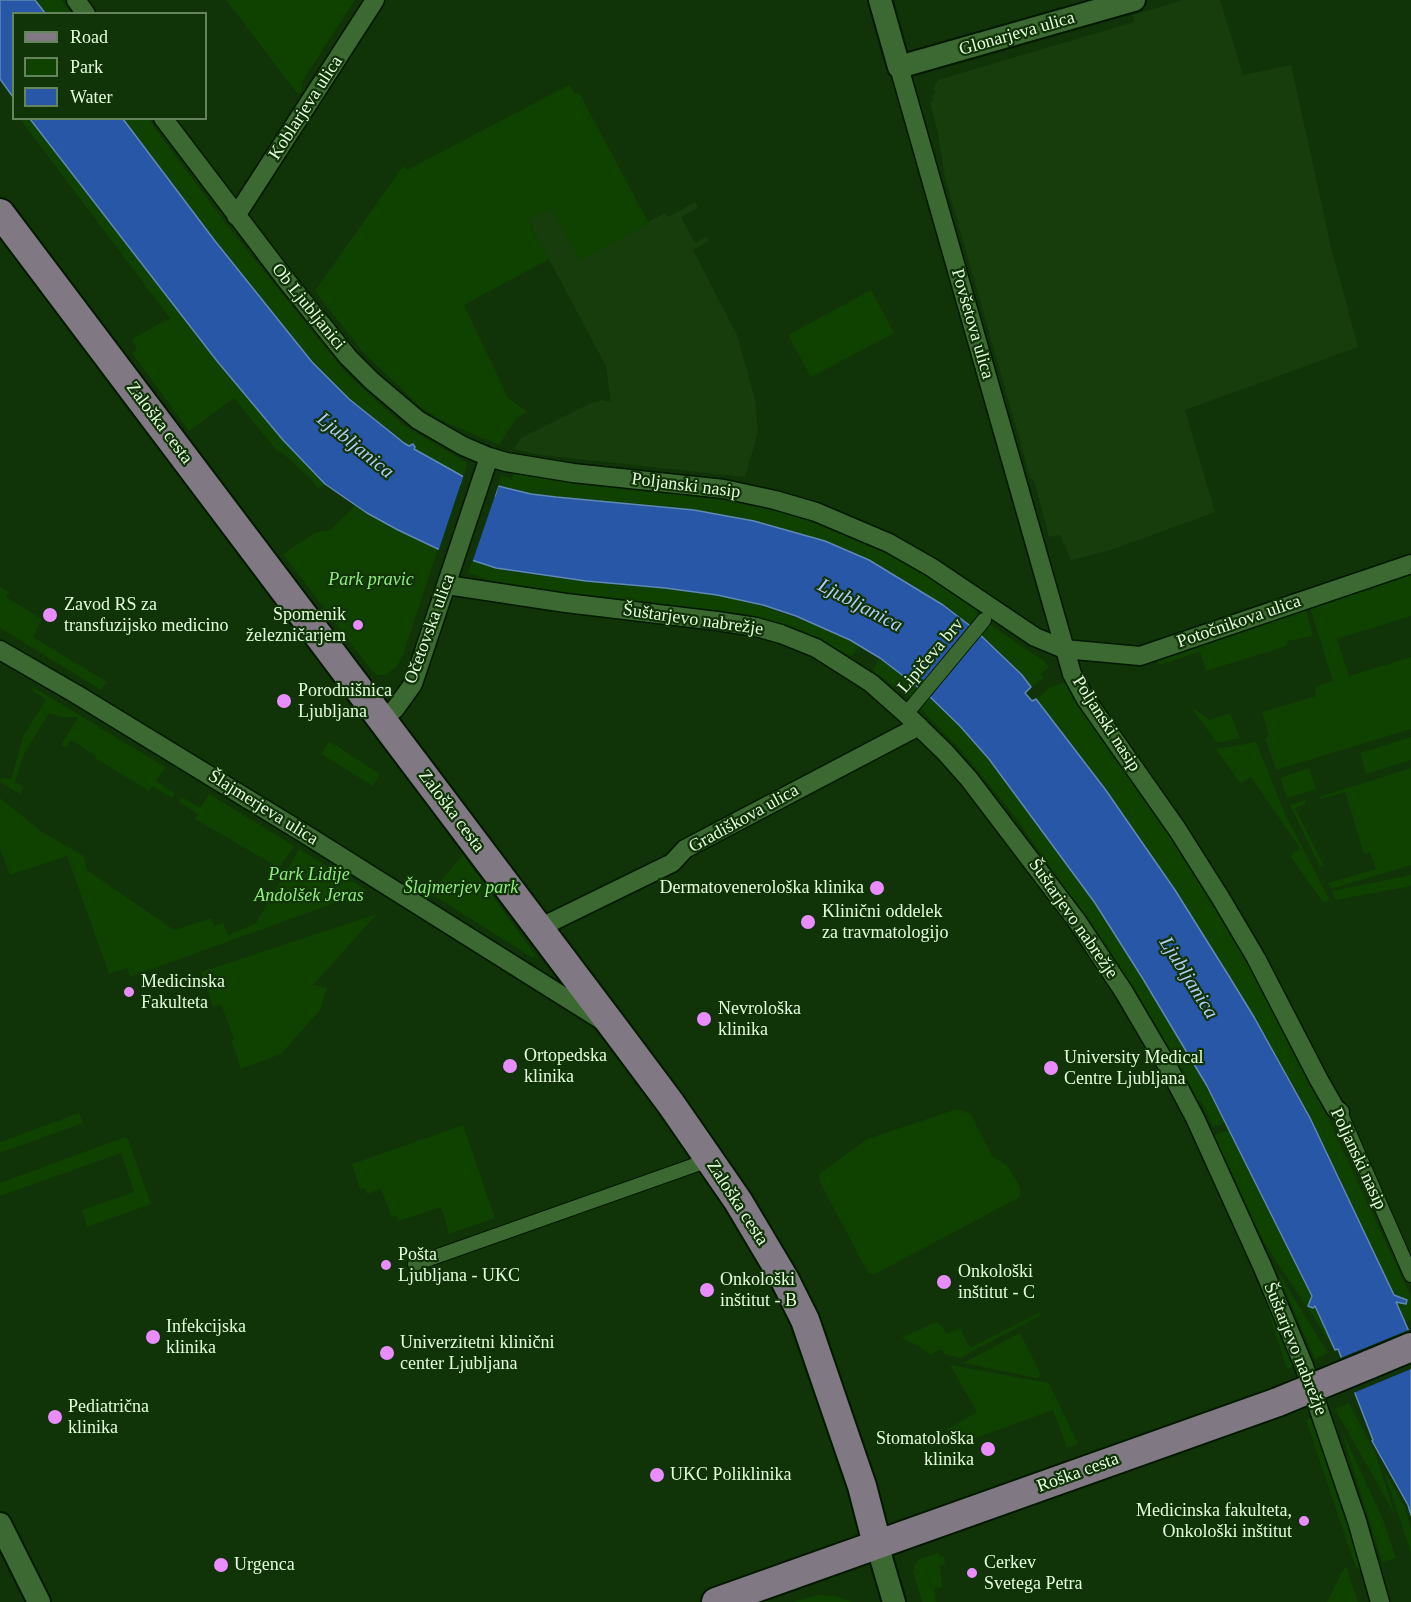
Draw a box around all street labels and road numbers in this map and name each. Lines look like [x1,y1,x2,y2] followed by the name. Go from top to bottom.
[957,7,1077,61] street label: Glonarjeva ulica
[264,52,348,164] street label: Koblarjeva ulica
[266,259,350,355] street label: Ob Ljubljanici
[946,266,998,382] street label: Povšetova ulica
[121,378,197,468] street label: Zaloška cesta
[630,469,742,503] street label: Poljanski nasip
[400,571,460,687] street label: Očetovska ulica
[1174,591,1304,653] street label: Potočnikova ulica
[621,599,765,641] street label: Šuštarjevo nabrežje
[893,614,969,698] street label: Lipičeva brv
[1067,672,1145,776] street label: Poljanski nasip
[204,766,322,850] street label: Šlajmerjeva ulica
[413,766,489,856] street label: Zaloška cesta
[685,780,803,858] street label: Gradiškova ulica
[1024,855,1122,983] street label: Šuštarjevo nabrežje
[1325,1105,1391,1213] street label: Poljanski nasip
[701,1156,773,1250] street label: Zaloška cesta
[1258,1279,1332,1419] street label: Šuštarjevo nabrežje
[1034,1448,1122,1498] street label: Roška cesta

